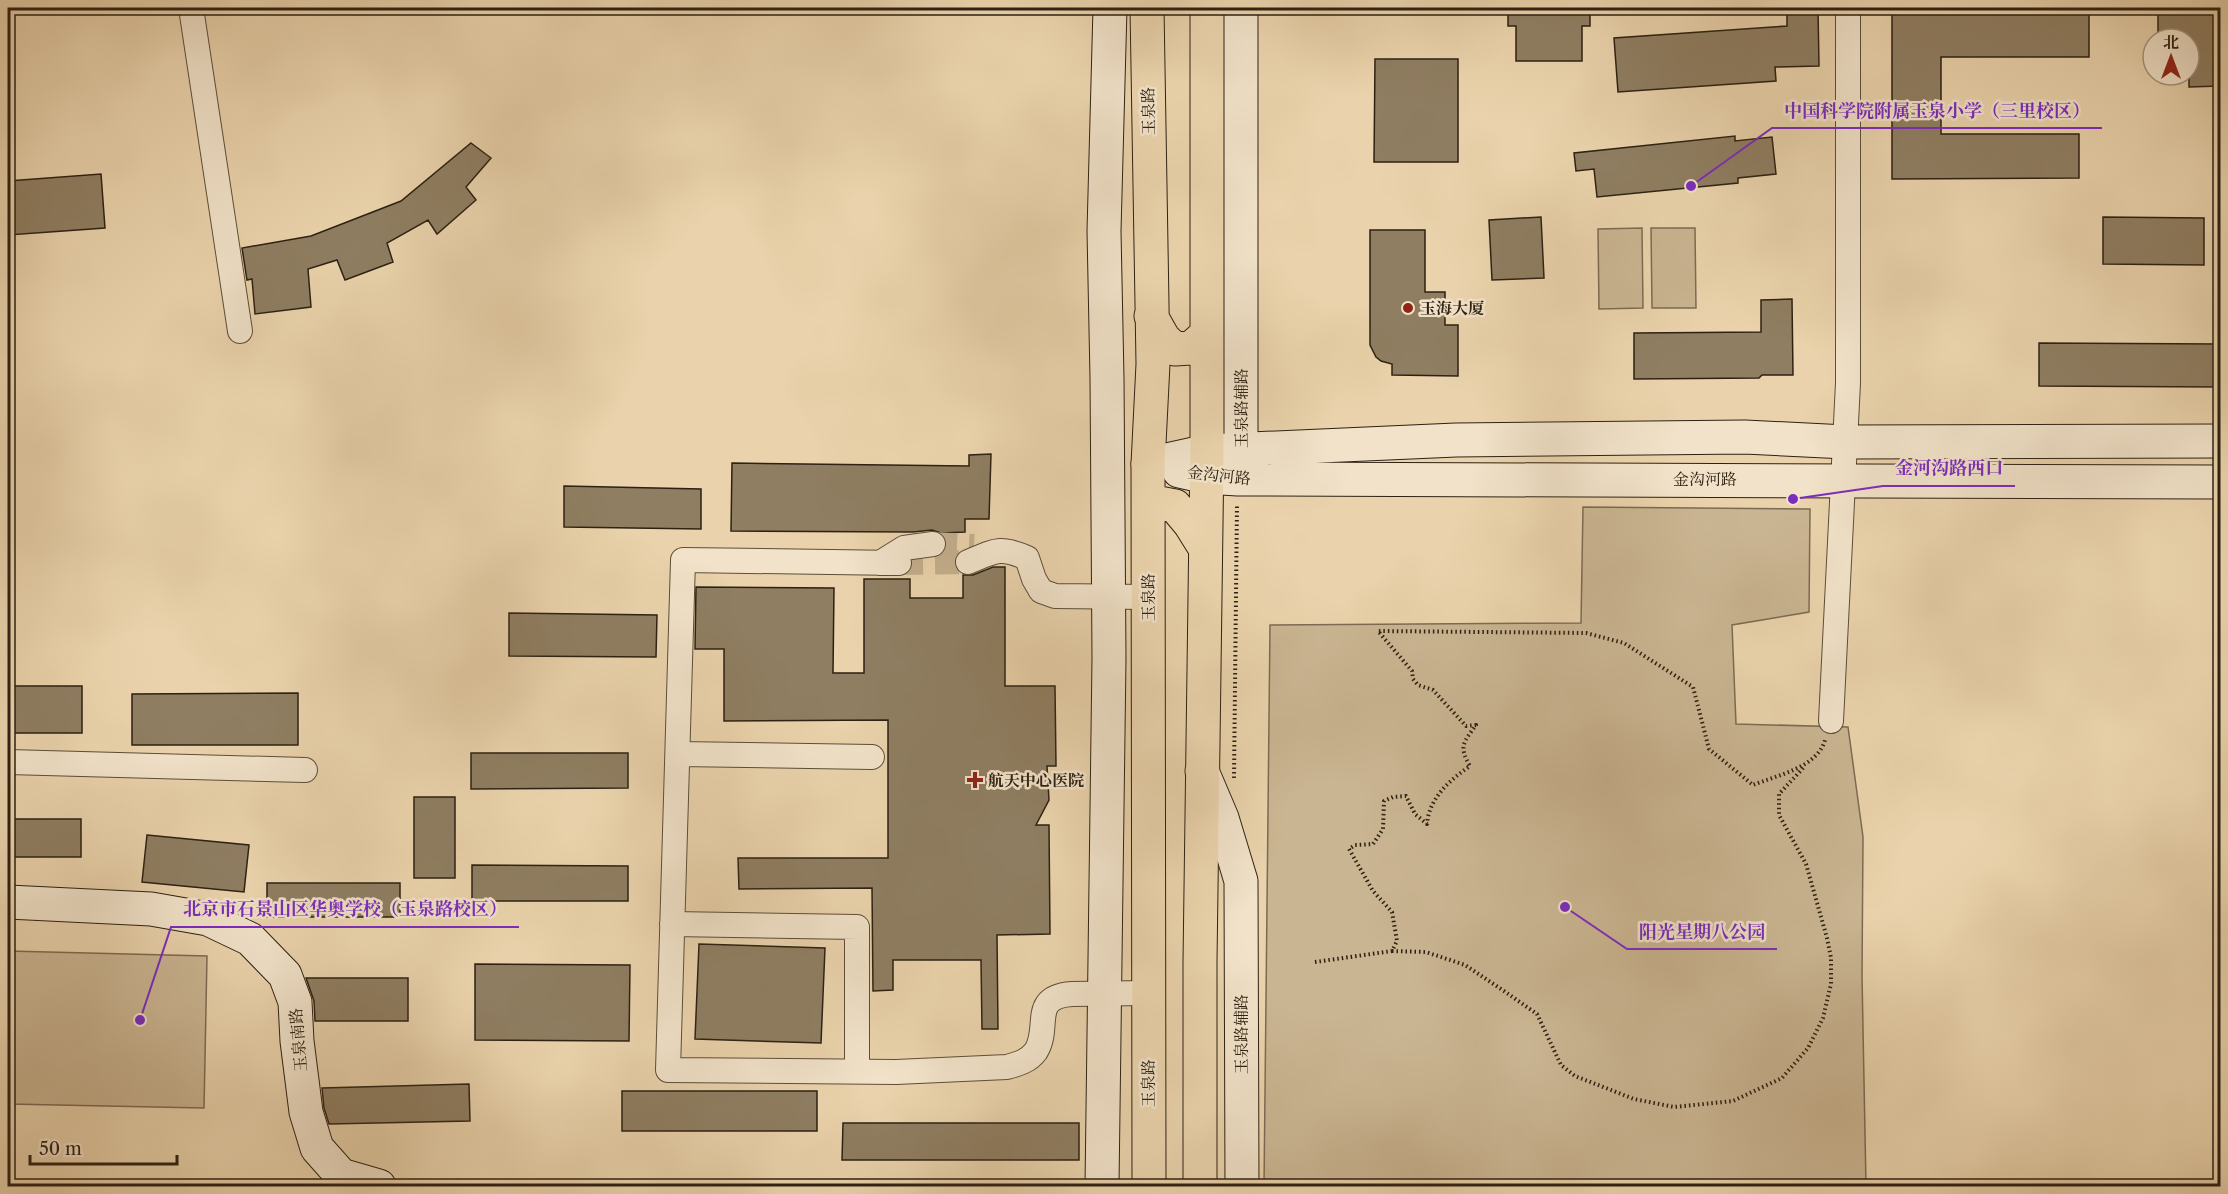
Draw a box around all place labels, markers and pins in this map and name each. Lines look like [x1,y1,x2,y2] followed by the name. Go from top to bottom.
[1772,92,2102,128] callout: 中国科学院附属玉泉小学（三里校区）
[1420,298,1484,318] place label: 玉海大厦
[1401,301,1415,315] marker: 玉海大厦
[1883,450,2015,486] callout: 金河沟路西口
[988,770,1084,790] place label: 航天中心医院
[966,771,984,789] marker: 航天中心医院
[171,891,519,927] callout: 北京市石景山区华奥学校（玉泉路校区）
[1627,913,1777,949] callout: 阳光星期八公园

